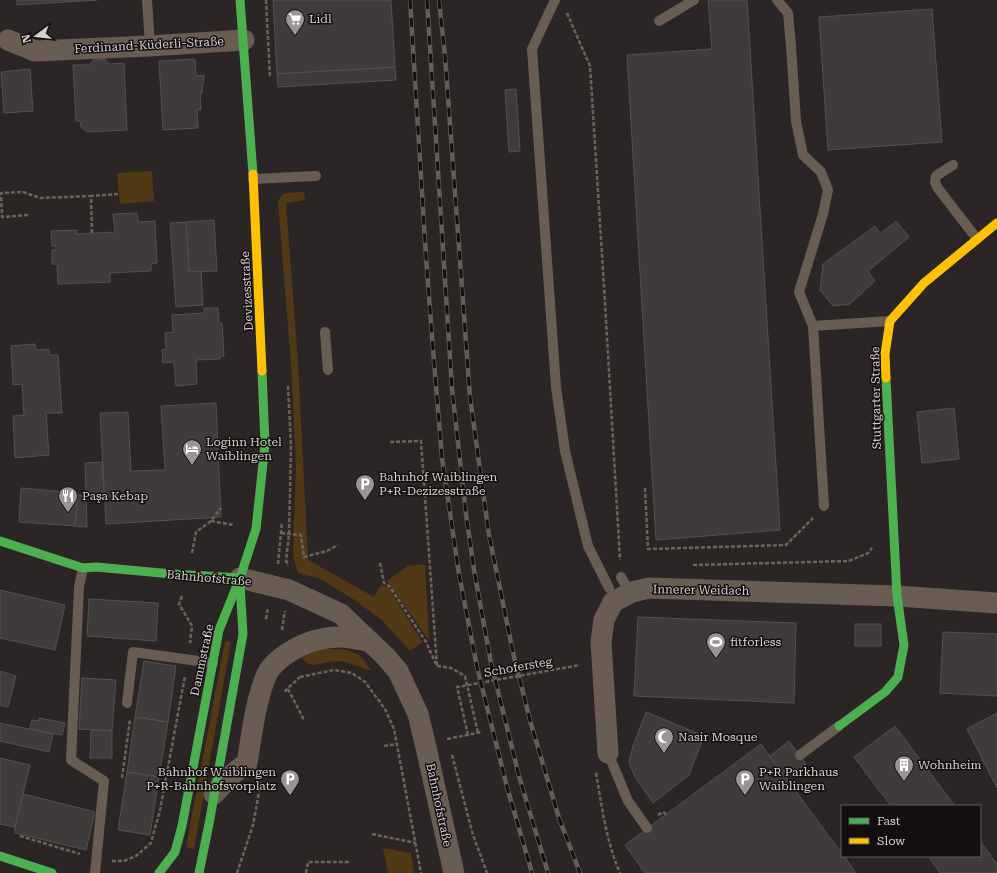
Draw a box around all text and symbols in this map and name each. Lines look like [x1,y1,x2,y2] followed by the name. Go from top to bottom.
[284,8,306,36] supermarket icon: Lidl
[309,12,332,26] place label: Lidl
[16,16,56,56] north arrow
[19,32,34,44] text: N
[74,34,225,56] street label: Ferdinand-Küderli-Straße
[238,250,256,331] street label: Devizesstraße
[868,346,884,450] street label: Stuttgarter Straße
[206,435,282,463] place label: Loginn Hotel Waiblingen
[181,438,203,466] hotel icon: Loginn Hotel Waiblingen
[379,470,498,498] place label: Bahnhof Waiblingen P+R-Dezizesstraße
[354,473,376,501] parking icon: Bahnhof Waiblingen P+R-Dezizesstraße
[57,485,79,513] restaurant icon: Paşa Kebap
[82,489,148,503] place label: Paşa Kebap
[166,567,252,589] street label: Bahnhofstraße
[653,582,750,598] street label: Innerer Weidach
[188,622,217,697] street label: Dammstraße
[705,631,727,659] sports icon: fitforless
[730,635,781,649] place label: fitforless
[483,654,553,680] street label: Schofersteg
[653,726,675,754] mosque icon: Nasir Mosque
[678,730,758,744] place label: Nasir Mosque
[893,754,915,782] building icon: Wohnheim
[918,758,982,772] place label: Wohnheim
[423,762,455,848] street label: Bahnhofstraße
[146,765,276,793] place label: Bahnhof Waiblingen P+R-Bahnhofsvorplatz
[759,765,839,793] place label: P+R Parkhaus Waiblingen
[279,768,301,796] parking icon: Bahnhof Waiblingen P+R-Bahnhofsvorplatz
[734,768,756,796] parking icon: P+R Parkhaus Waiblingen
[841,805,981,857] legend
[877,814,901,828] text: Fast
[877,834,905,848] text: Slow

